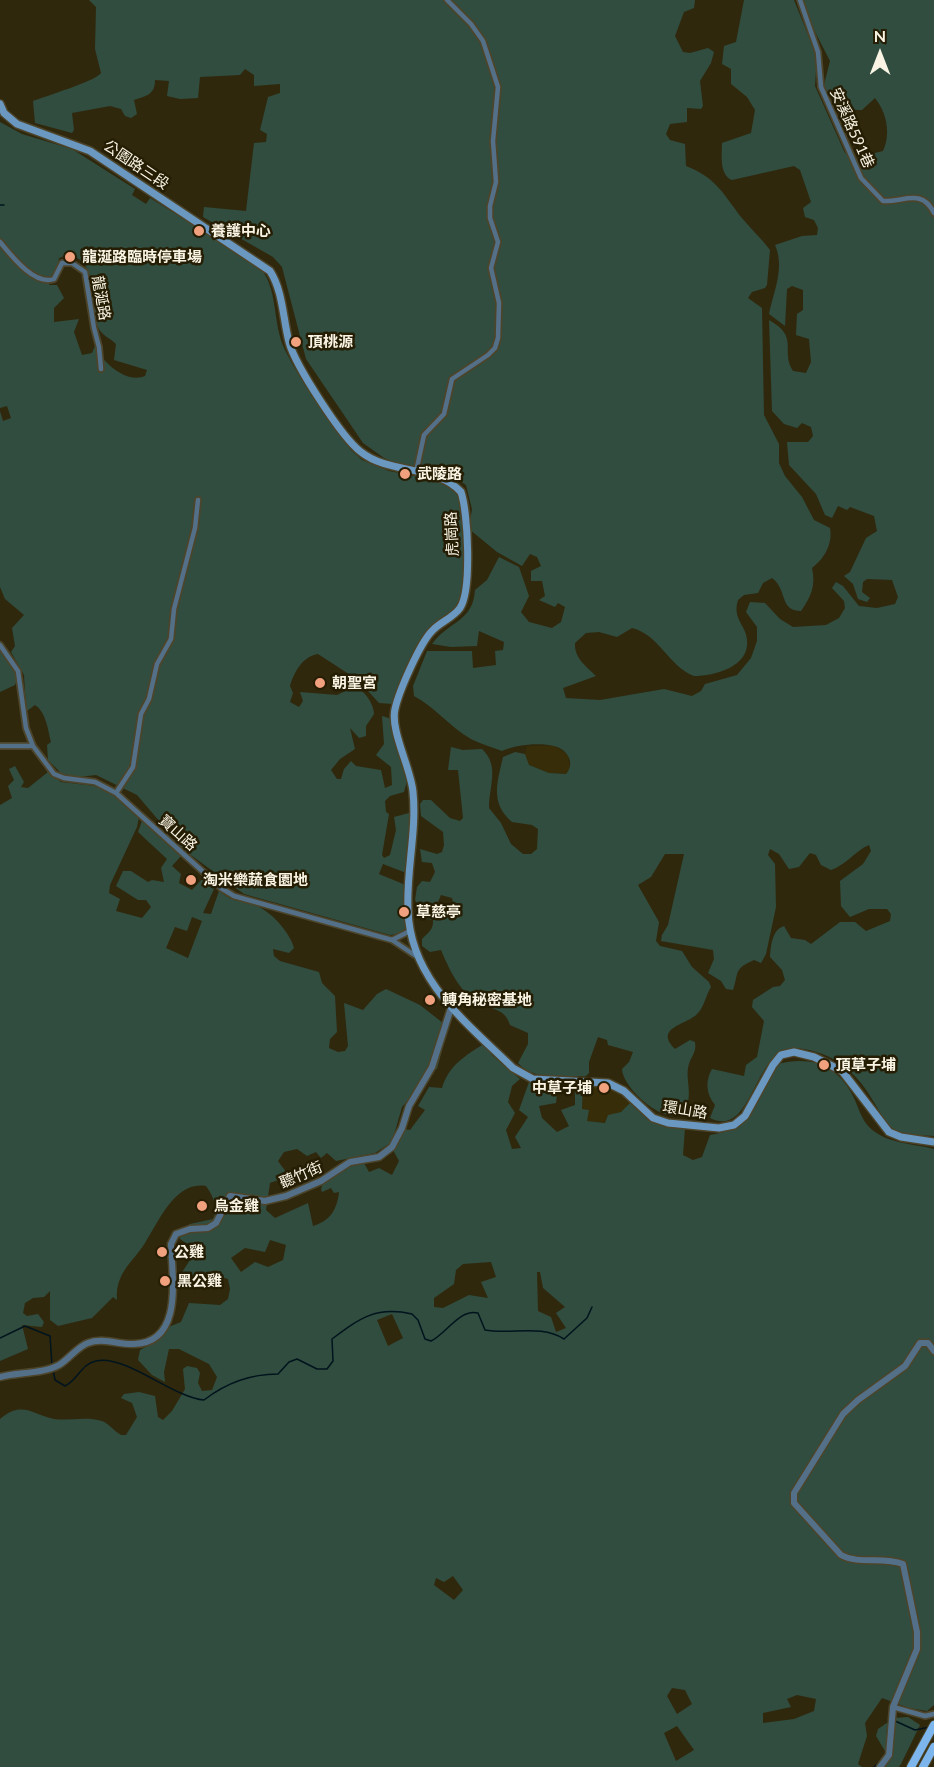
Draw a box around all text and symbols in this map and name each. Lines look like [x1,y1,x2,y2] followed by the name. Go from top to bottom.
[850,24,910,84] north arrow
[874,26,886,45] text: N
[826,85,878,171] street label: 安溪路591巷
[100,137,172,193] street label: 公園路三段
[211,222,271,240] place label: 養護中心
[192,224,206,238] marker: 養護中心
[82,248,202,266] place label: 龍涎路臨時停車場
[63,250,77,264] marker: 龍涎路臨時停車場
[88,274,114,322] street label: 龍涎路
[308,333,353,351] place label: 頂桃源
[289,335,303,349] marker: 頂桃源
[417,465,462,483] place label: 武陵路
[398,467,412,481] marker: 武陵路
[442,511,462,557] street label: 虎崗路
[332,674,377,692] place label: 朝聖宮
[313,676,327,690] marker: 朝聖宮
[155,811,201,855] street label: 寶山路
[203,871,308,889] place label: 淘米樂蔬食園地
[184,873,198,887] marker: 淘米樂蔬食園地
[416,903,461,921] place label: 草慈亭
[397,905,411,919] marker: 草慈亭
[442,991,532,1009] place label: 轉角秘密基地
[423,993,437,1007] marker: 轉角秘密基地
[836,1056,896,1074] place label: 頂草子埔
[817,1058,831,1072] marker: 頂草子埔
[532,1079,592,1097] place label: 中草子埔
[597,1081,611,1095] marker: 中草子埔
[661,1098,709,1122] street label: 環山路
[277,1158,325,1192] street label: 聽竹街
[214,1197,259,1215] place label: 烏金雞
[195,1199,209,1213] marker: 烏金雞
[174,1243,204,1261] place label: 公雞
[155,1245,169,1259] marker: 公雞
[177,1272,222,1290] place label: 黑公雞
[158,1274,172,1288] marker: 黑公雞

